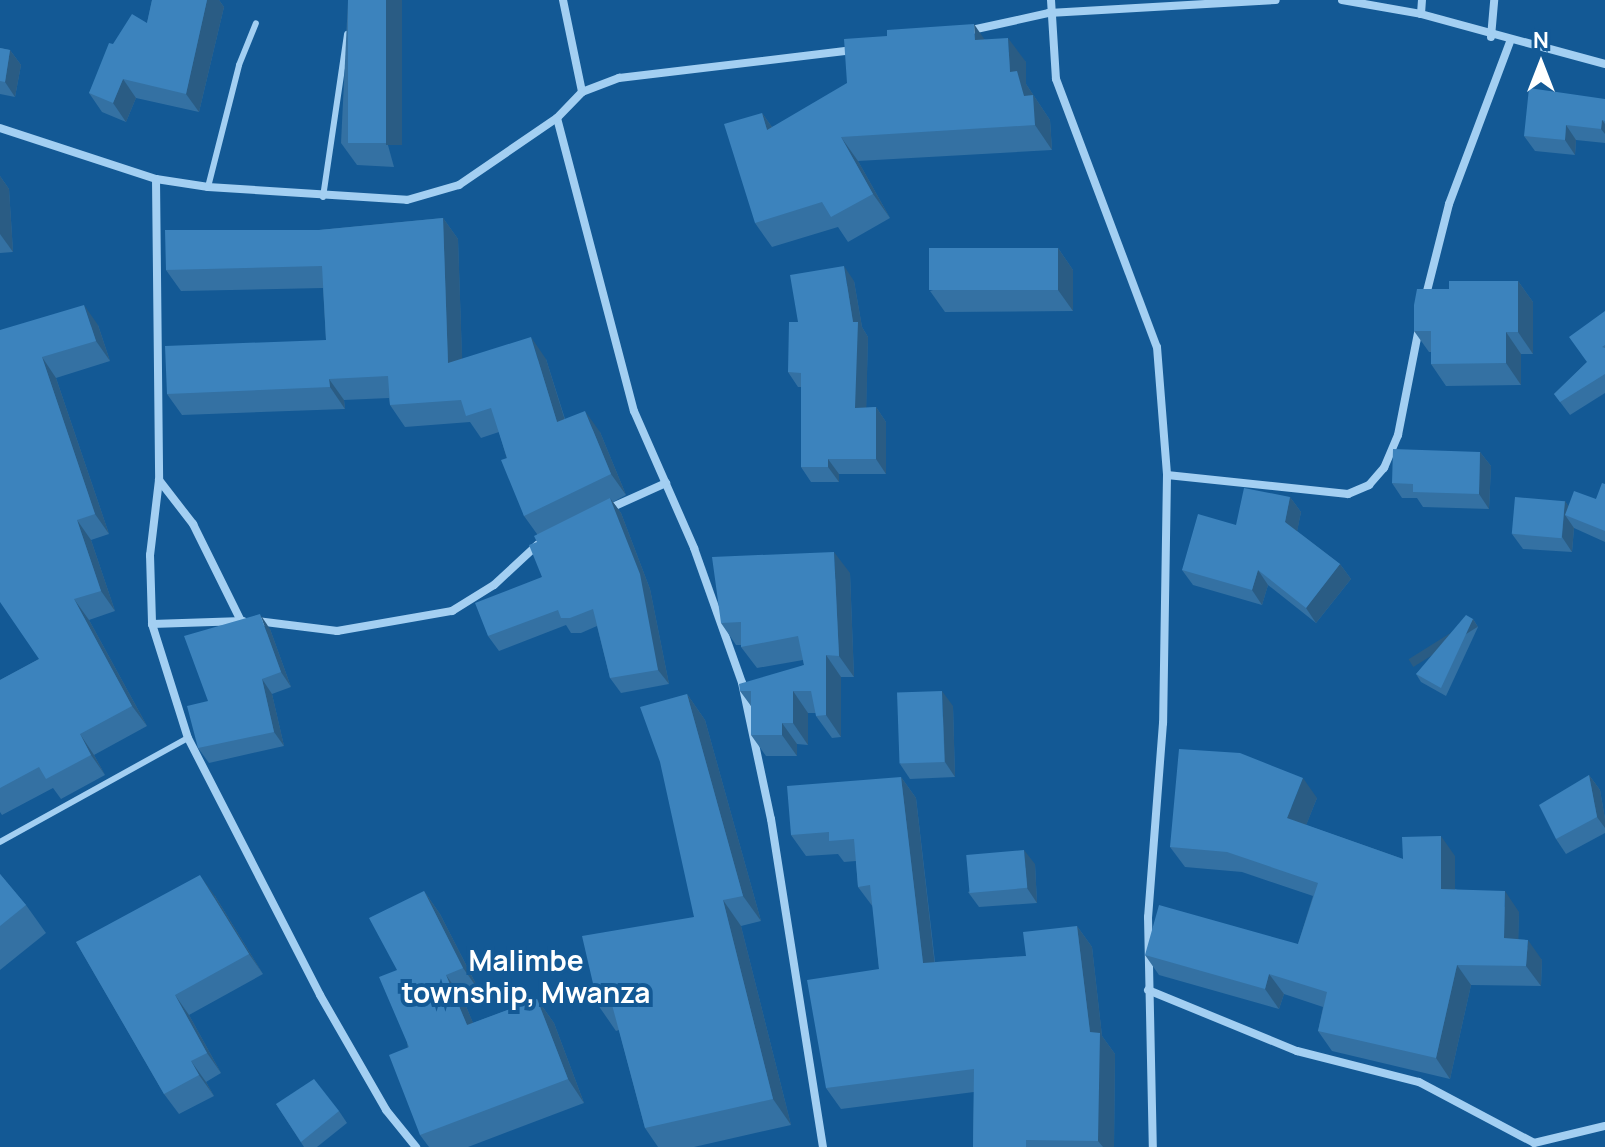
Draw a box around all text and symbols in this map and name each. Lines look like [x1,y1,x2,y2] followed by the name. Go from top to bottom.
[1501,24,1581,104] north arrow
[1533,25,1549,55] text: N
[402,943,650,1009] district label: Malimbe township, Mwanza

